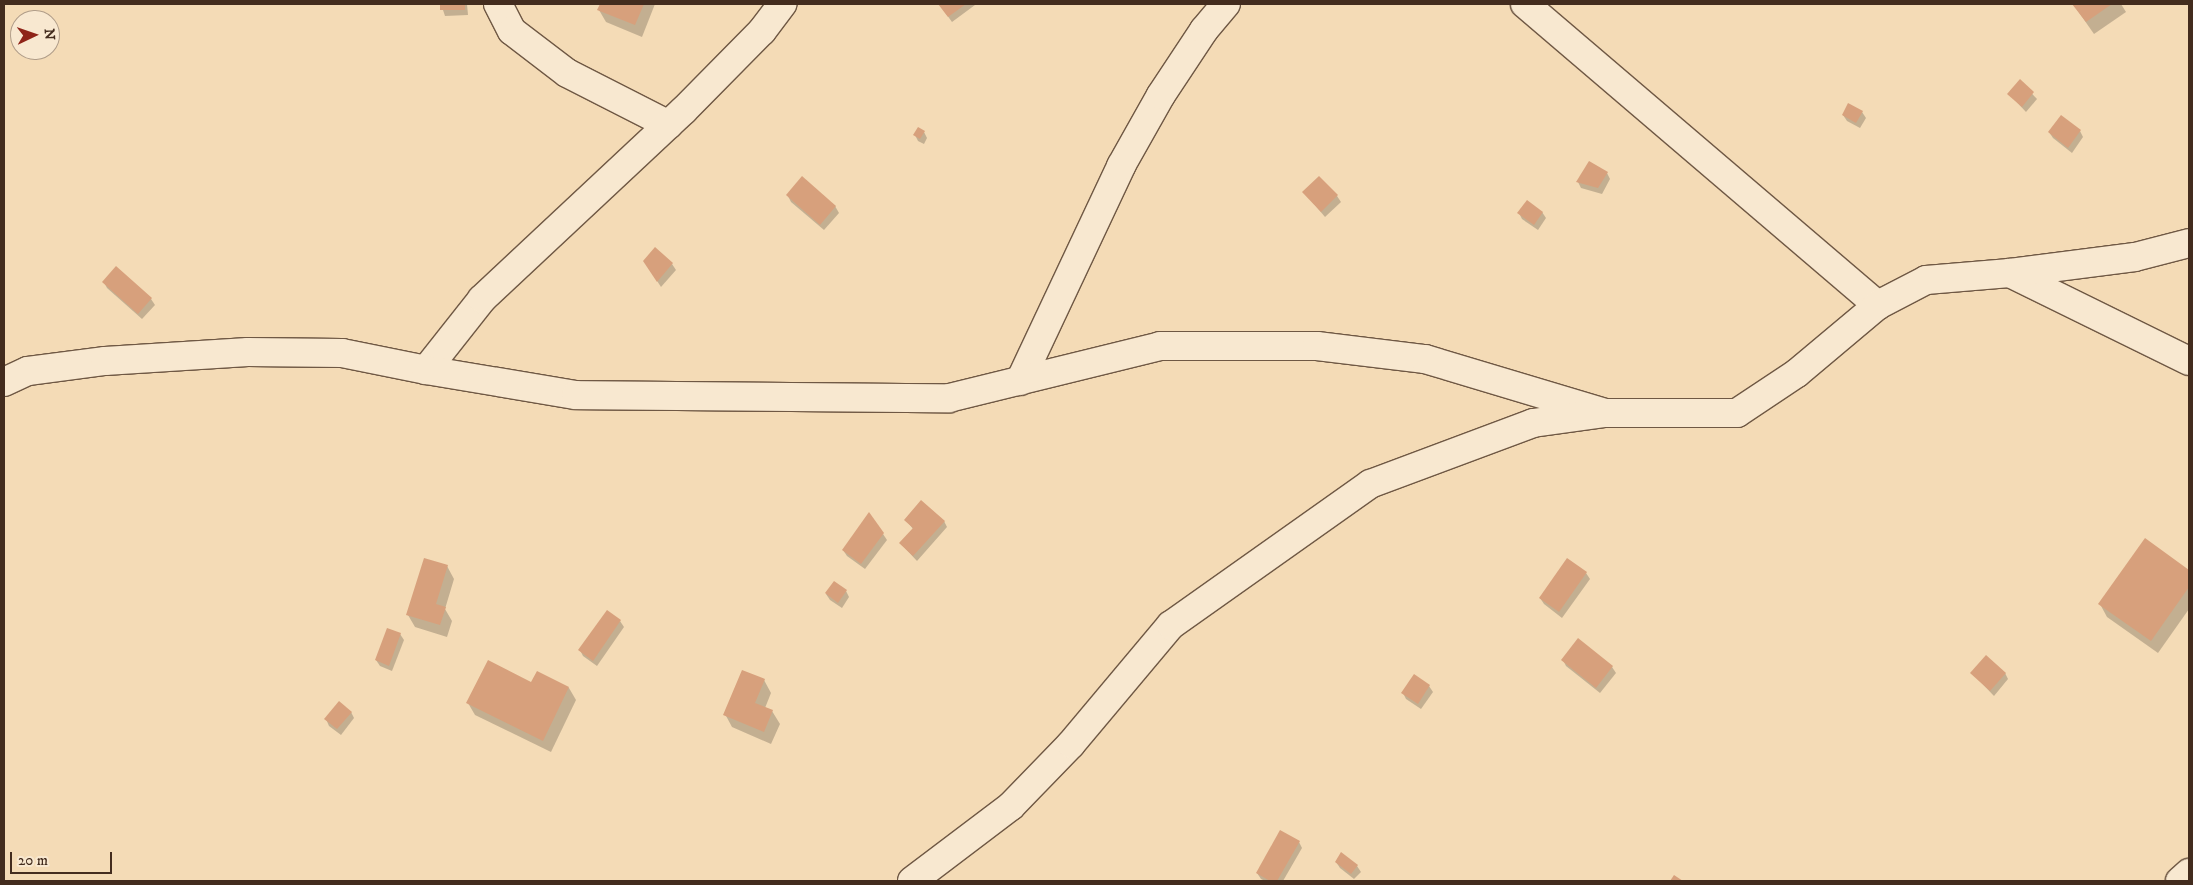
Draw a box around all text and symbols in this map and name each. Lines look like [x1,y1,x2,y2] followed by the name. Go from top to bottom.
[10,10,60,60] north arrow
[40,28,58,40] text: N
[12,842,115,874] scale bar
[18,851,48,870] text: 20 m

